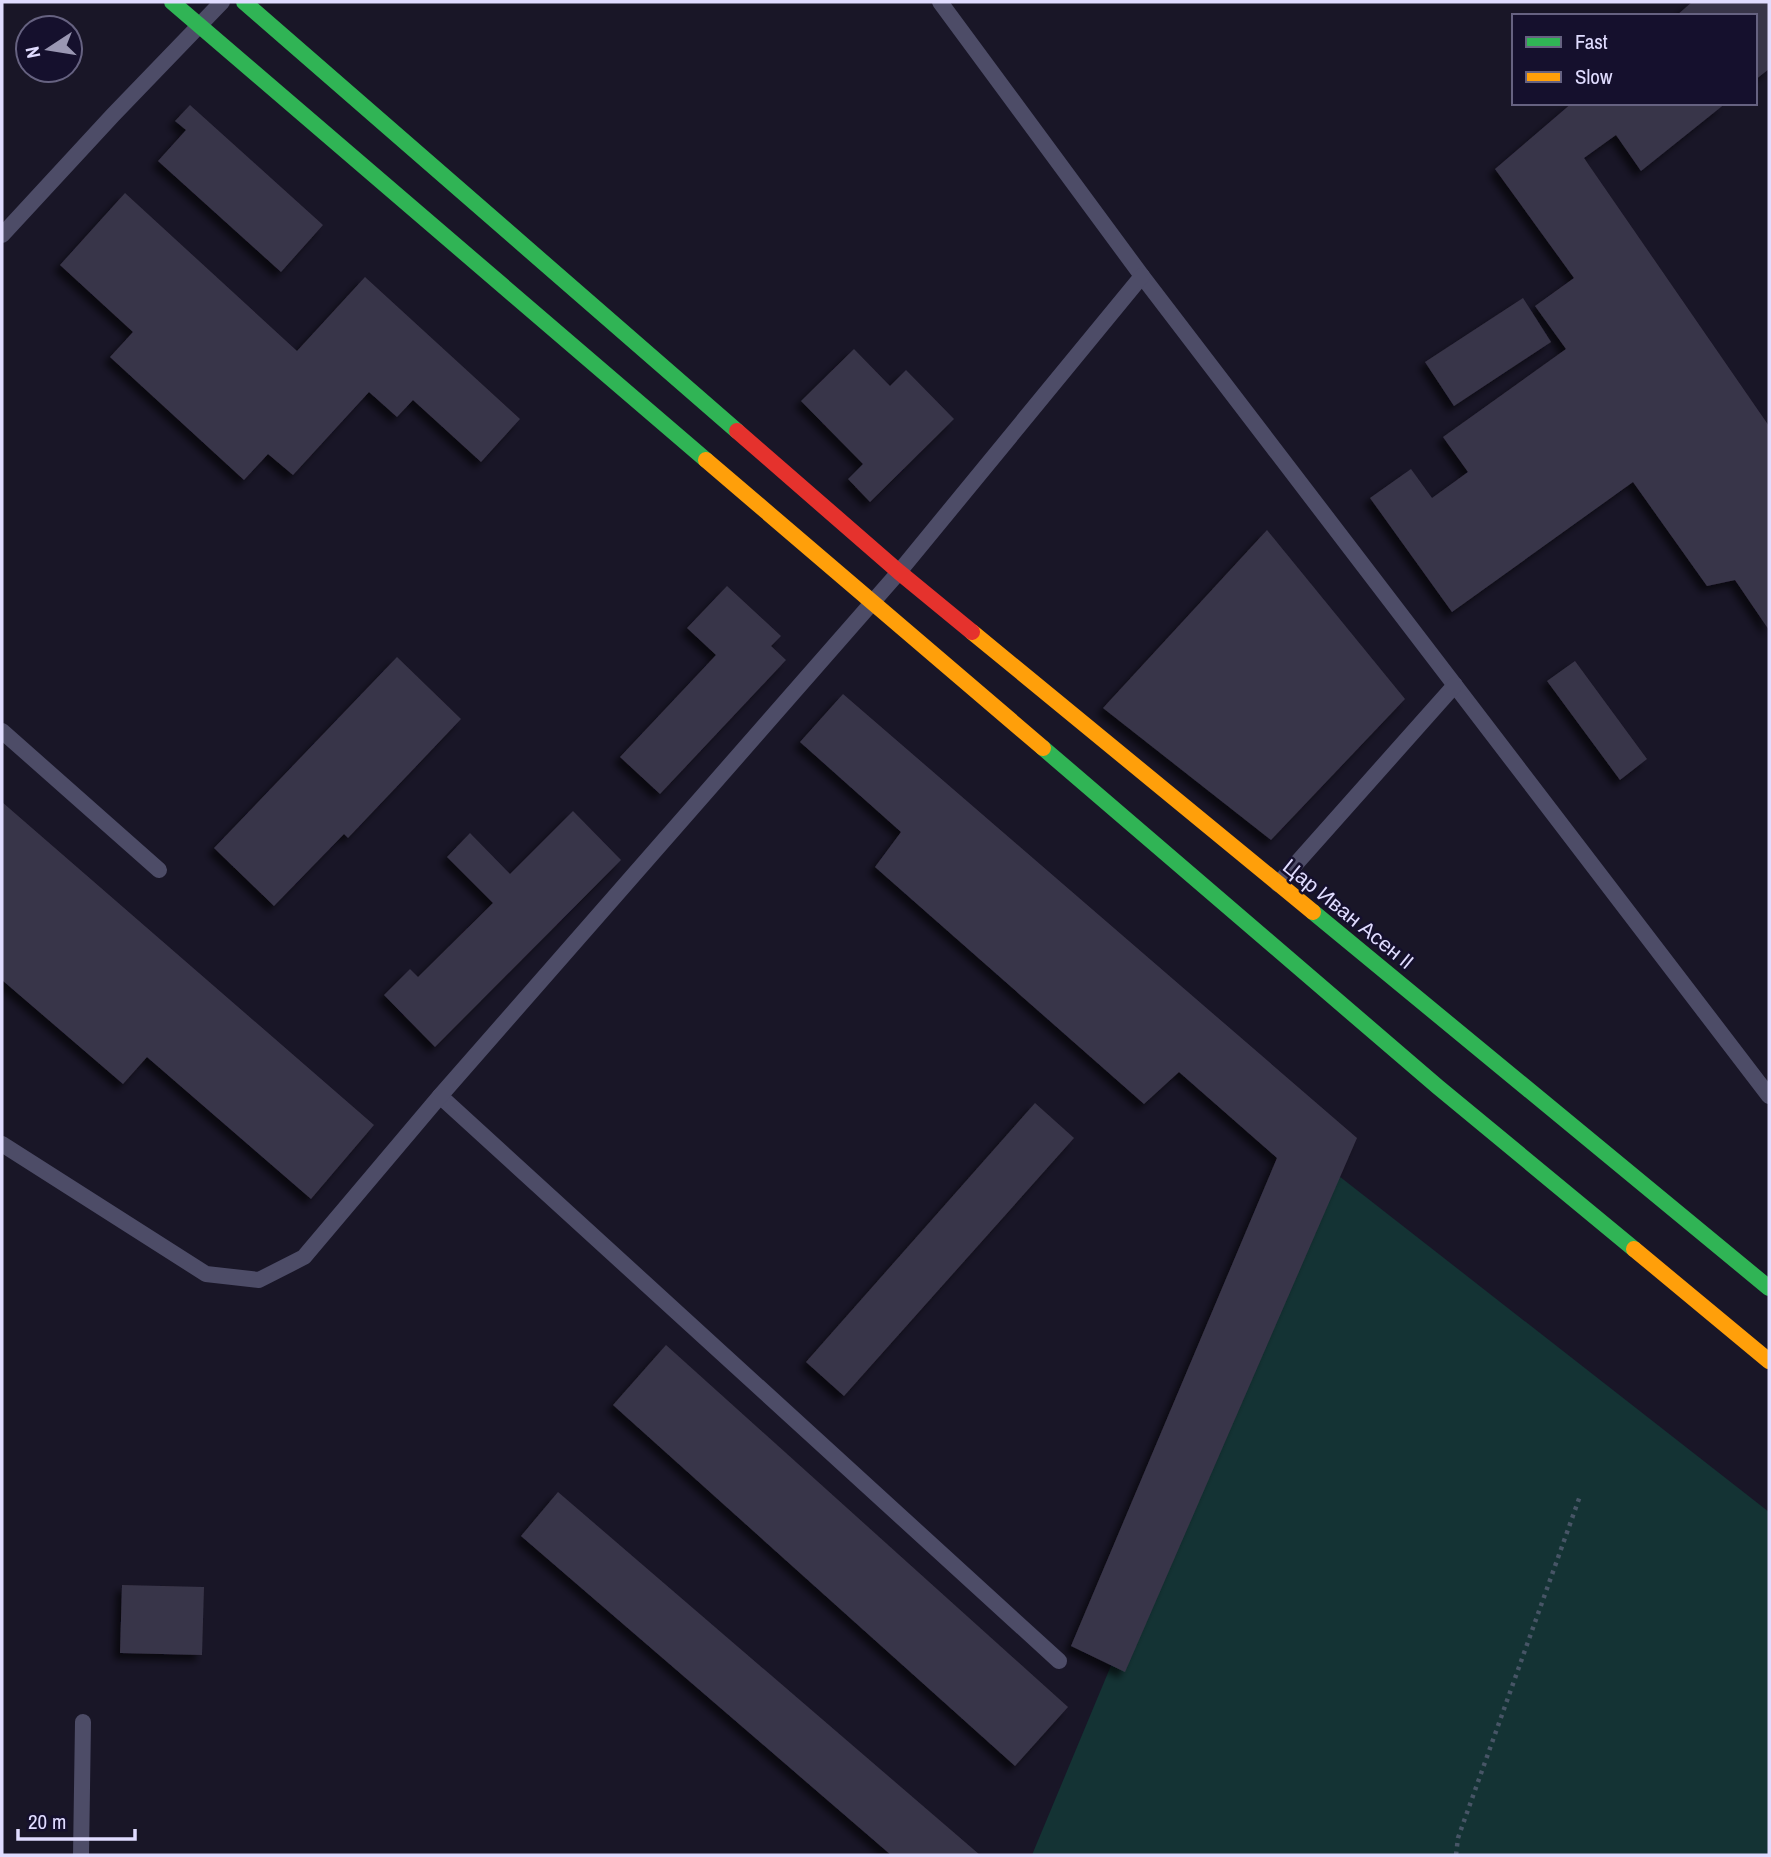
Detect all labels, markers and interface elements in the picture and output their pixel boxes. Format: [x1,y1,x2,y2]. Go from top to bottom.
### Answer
north arrow [14,14,84,84]
legend [1512,14,1757,105]
text: Fast [1575,27,1608,56]
text: N [18,44,46,61]
text: Slow [1575,62,1613,91]
street label: Цар Иван Асен II [1277,852,1420,975]
scale bar [18,1798,135,1842]
text: 20 m [28,1807,66,1836]

